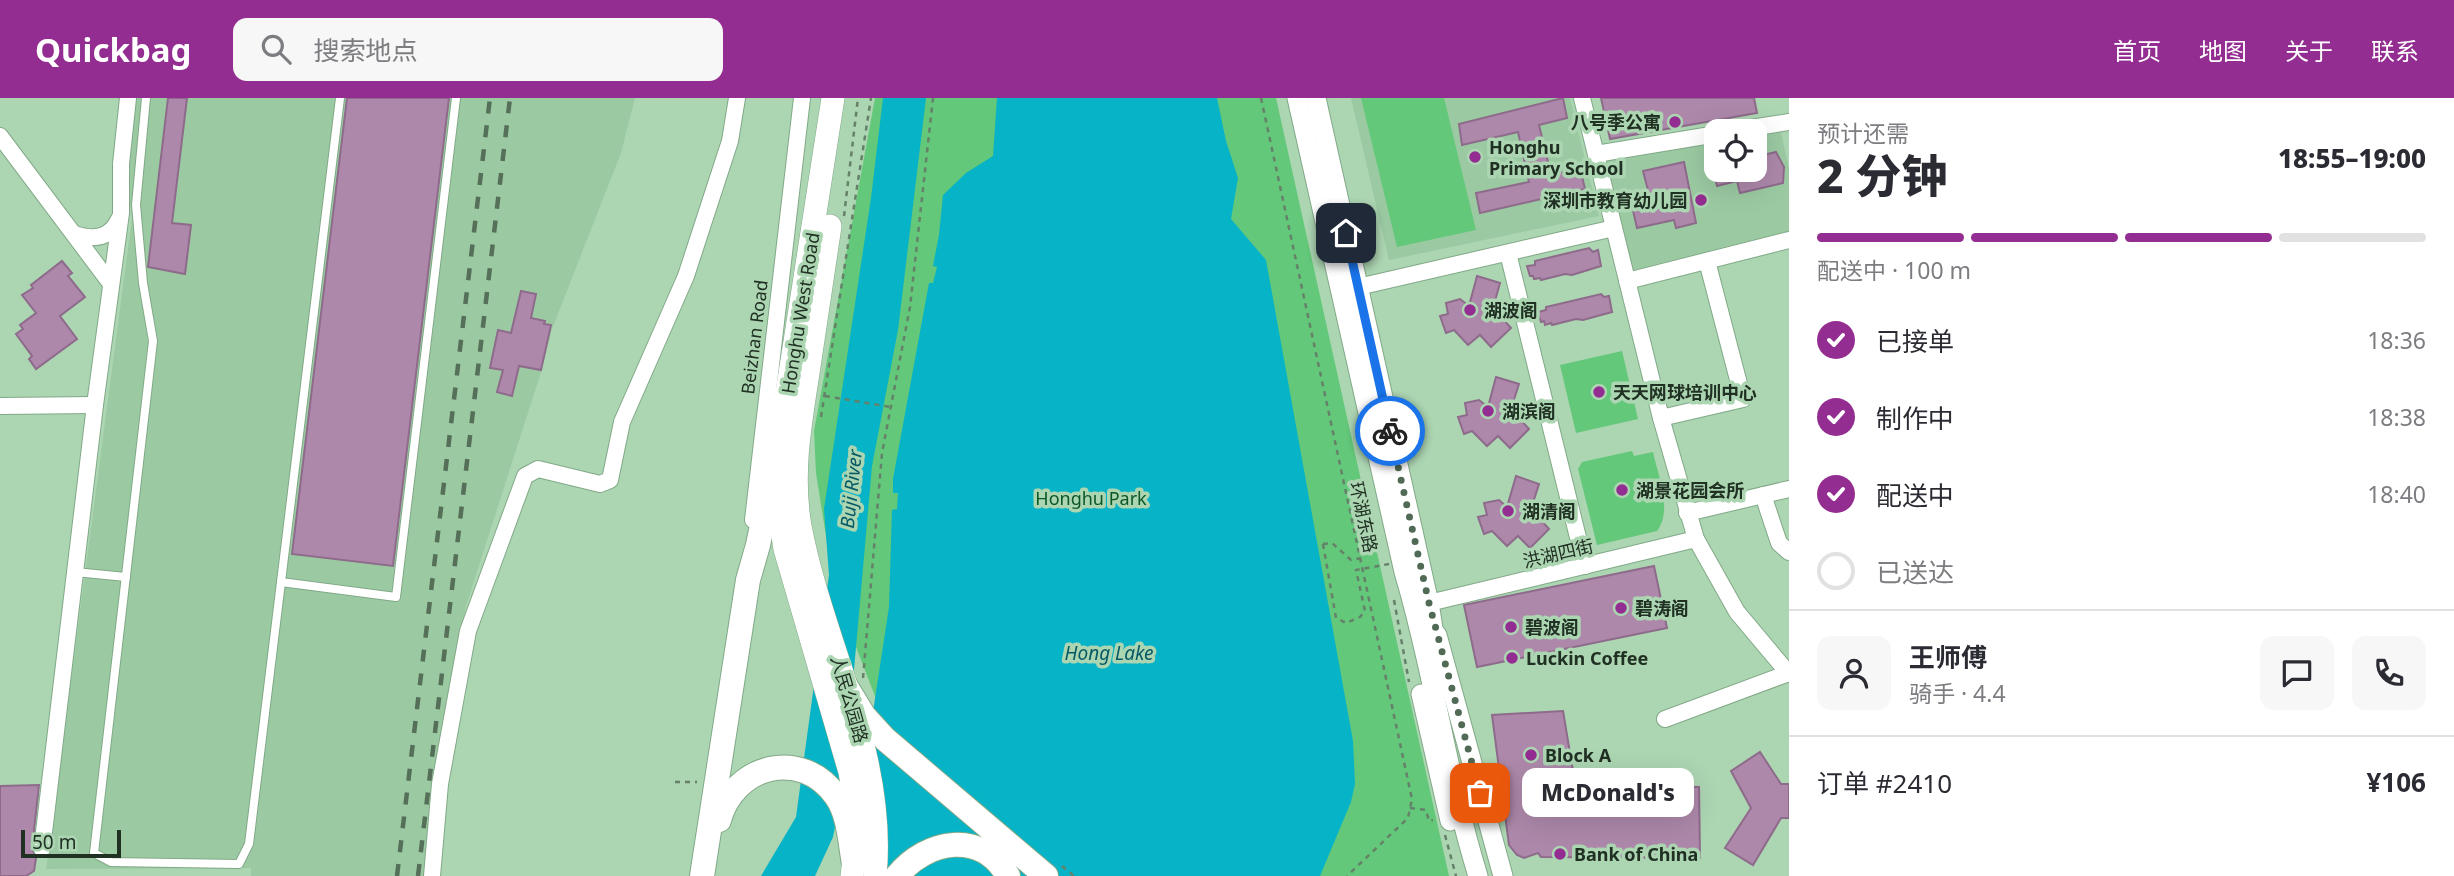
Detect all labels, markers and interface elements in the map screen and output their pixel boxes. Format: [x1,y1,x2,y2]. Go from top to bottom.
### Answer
search box [233,18,723,81]
text: Quickbag [35,27,191,72]
icon: search [257,30,295,68]
text: 搜索地点 [313,32,417,68]
text: 首页 [2113,34,2161,67]
text: 地图 [2199,34,2247,67]
text: 关于 [2285,34,2333,67]
text: 联系 [2371,34,2419,67]
place label: 八号季公寓 [1571,110,1661,134]
marker: 八号季公寓 [1667,114,1683,130]
text: 预计还需 [1817,117,1909,149]
map controls [1704,119,1767,182]
button: locate [1704,119,1767,182]
place label: Honghu Primary School [1489,135,1624,180]
text: 18:55–19:00 [2278,140,2426,176]
text: 2 分钟 [1817,144,1948,206]
marker: Honghu Primary School [1467,149,1483,165]
place label: 深圳市教育幼儿园 [1543,188,1687,212]
marker: 深圳市教育幼儿园 [1693,192,1709,208]
pin [1316,203,1376,263]
icon: home [1327,214,1365,252]
street label: Honghu West Road [775,231,825,395]
text: 配送中 · 100 m [1817,254,1971,286]
street label: Beizhan Road [735,278,773,396]
place label: 湖波阁 [1484,298,1538,322]
marker: 湖波阁 [1462,302,1478,318]
icon: check [1817,321,1855,359]
text: 已接单 [1876,323,1954,359]
text: 18:36 [2367,324,2426,356]
place label: 天天网球培训中心 [1613,380,1757,404]
marker: 天天网球培训中心 [1591,384,1607,400]
courier [1355,396,1425,466]
icon: check [1817,398,1855,436]
place label: 湖滨阁 [1502,399,1556,423]
text: 制作中 [1876,400,1954,436]
text: 18:38 [2367,401,2426,433]
marker: 湖滨阁 [1480,403,1496,419]
icon: bike [1371,412,1409,450]
water label: Buji River [834,447,868,530]
icon: check [1817,475,1855,513]
text: 配送中 [1876,477,1954,513]
place label: 湖景花园会所 [1636,478,1744,502]
text: 18:40 [2367,478,2426,510]
street label: 环湖东路 [1345,479,1383,555]
marker: 湖景花园会所 [1614,482,1630,498]
park label: Honghu Park [1035,486,1147,510]
place label: 湖清阁 [1522,499,1576,523]
marker: 湖清阁 [1500,503,1516,519]
street label: 洪湖四街 [1520,533,1596,573]
text: 已送达 [1876,554,1954,590]
place label: 碧涛阁 [1635,596,1689,620]
marker: 碧涛阁 [1613,600,1629,616]
place label: 碧波阁 [1525,615,1579,639]
marker: 碧波阁 [1503,619,1519,635]
button: person [1817,636,1891,710]
button: chat [2260,636,2334,710]
button: phone [2352,636,2426,710]
text: 王师傅 [1909,639,1987,675]
water label: Hong Lake [1065,640,1153,666]
place label: Luckin Coffee [1526,646,1648,670]
marker: Luckin Coffee [1504,650,1520,666]
street label: 人民公园路 [826,652,874,746]
text: 骑手 · 4.4 [1909,677,2006,709]
place label: Block A [1545,743,1612,767]
marker: Block A [1523,747,1539,763]
pin [1450,763,1510,823]
text: ¥106 [2367,764,2426,800]
text: 订单 #2410 [1817,765,1952,801]
callout: McDonald's [1522,768,1694,818]
icon: bag [1461,774,1499,812]
text: McDonald's [1541,776,1675,808]
scale bar [21,827,121,859]
text: 50 m [32,829,76,855]
place label: Bank of China [1574,842,1698,866]
marker: Bank of China [1552,846,1568,862]

